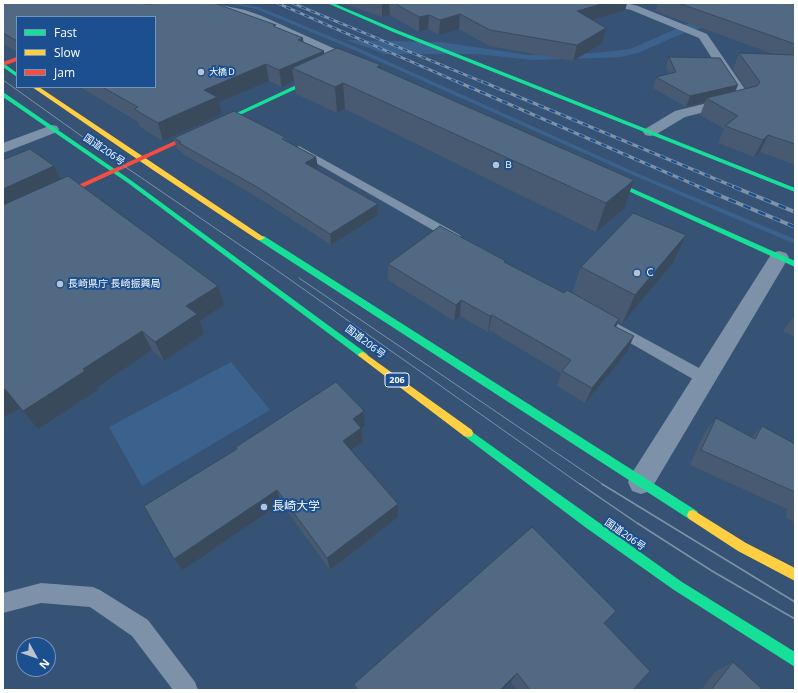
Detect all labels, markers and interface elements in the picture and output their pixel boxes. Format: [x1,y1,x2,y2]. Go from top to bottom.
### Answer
legend [16,16,156,88]
text: Fast [54,24,77,41]
text: Slow [54,44,80,61]
text: Jam [54,64,75,81]
marker: 大橋Ｄ [196,67,206,77]
place label: 大橋Ｄ [209,67,236,77]
street label: 国道206号 [81,132,127,168]
marker: Ｂ [491,160,501,170]
place label: Ｂ [504,160,513,170]
place label: Ｃ [645,267,655,279]
marker: Ｃ [632,268,642,278]
place label: 長崎県庁 長崎振興局 [68,278,161,290]
marker: 長崎県庁 長崎振興局 [55,279,65,289]
street label: 国道206号 [343,323,387,361]
road number: 206 [385,373,409,387]
place label: 長崎大学 [272,500,320,514]
marker: 長崎大学 [259,502,269,512]
street label: 国道206号 [602,517,648,553]
north arrow [16,637,56,677]
text: N [36,656,53,673]

